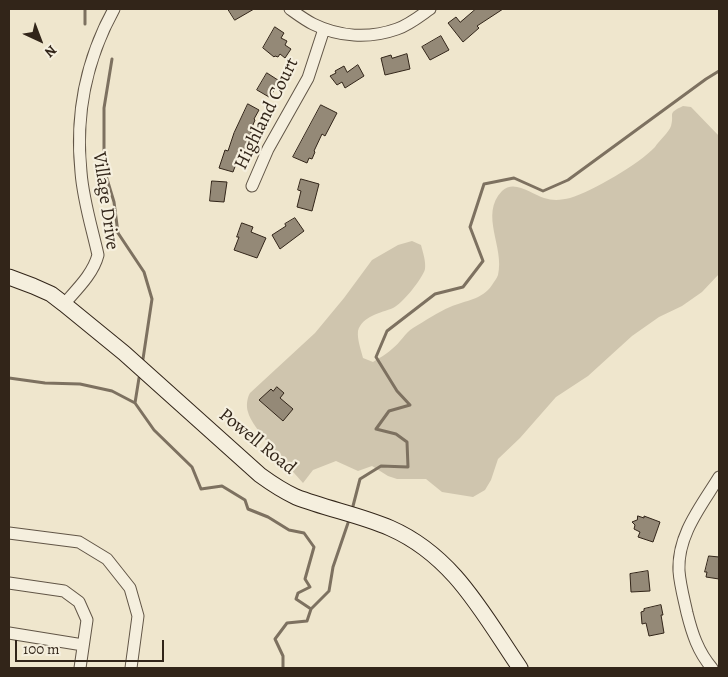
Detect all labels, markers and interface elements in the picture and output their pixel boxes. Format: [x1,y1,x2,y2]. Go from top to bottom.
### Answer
north arrow [15,15,65,65]
text: N [40,41,61,62]
street label: Highland Court [230,54,304,174]
street label: Village Drive [87,151,123,251]
street label: Powell Road [214,404,300,480]
scale bar [18,630,166,662]
text: 100 m [23,639,60,659]

